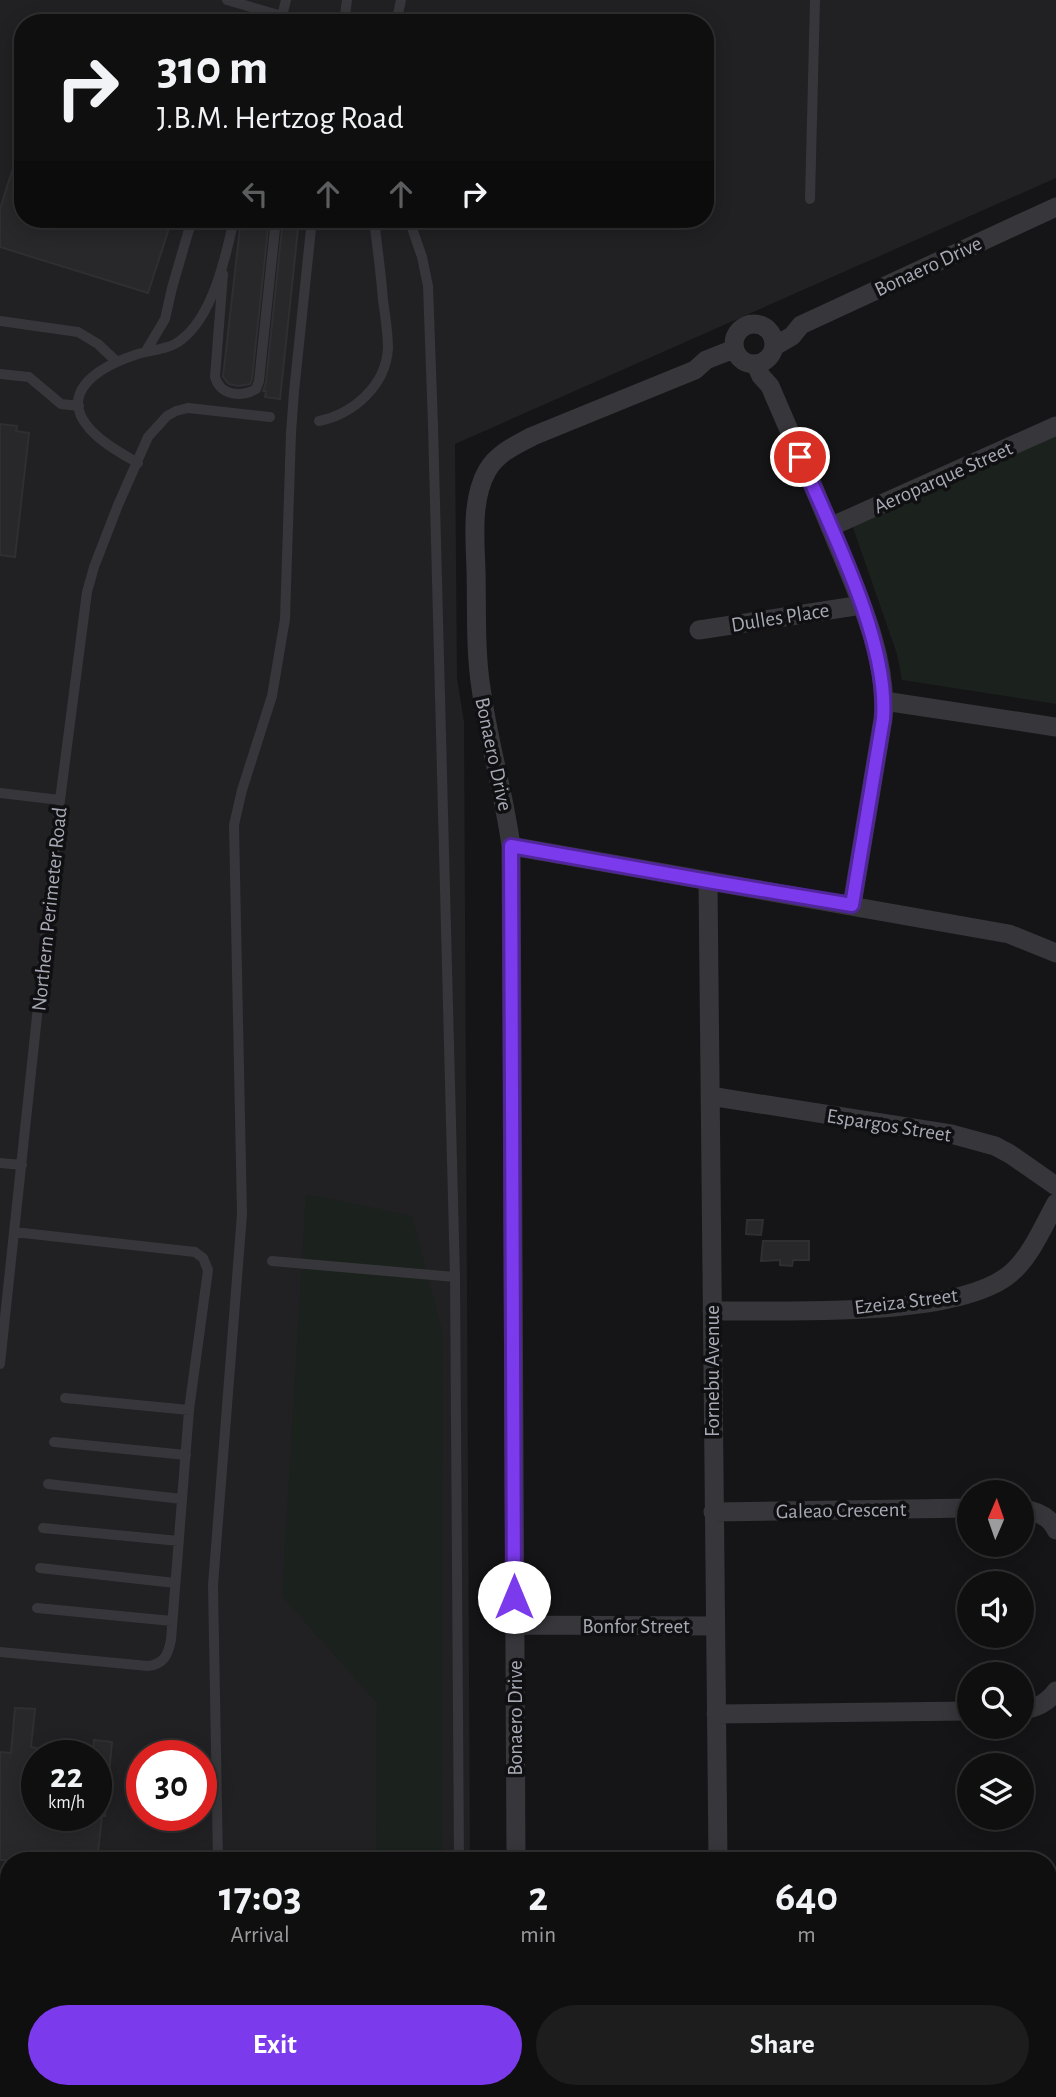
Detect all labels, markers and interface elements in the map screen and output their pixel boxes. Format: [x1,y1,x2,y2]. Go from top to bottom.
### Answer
icon: right [42,42,133,133]
text: 310 m [157,44,268,93]
text: J.B.M. Hertzog Road [157,102,404,134]
icon: left [236,175,274,213]
icon: ahead [309,175,347,213]
icon: ahead [382,175,420,213]
icon: right [455,175,493,213]
street label: Bonaero Drive [871,233,985,300]
pin [770,427,830,487]
street label: Aeroparque Street [871,437,1016,517]
icon: arrive [781,438,819,476]
street label: Dulles Place [729,599,831,636]
street label: Bonaero Drive [471,695,516,813]
street label: Northern Perimeter Road [28,806,71,1012]
street label: Espargos Street [825,1105,953,1146]
street label: Ezeiza Street [853,1285,959,1318]
street label: Fornebu Avenue [702,1305,723,1437]
north arrow [957,1480,1034,1558]
map controls [957,1480,1034,1830]
street label: Galeao Crescent [776,1499,907,1522]
position arrow [477,1560,551,1634]
button: sound [957,1571,1034,1648]
street label: Bonfor Street [582,1616,690,1637]
street label: Bonaero Drive [505,1660,526,1776]
button: search [957,1662,1034,1739]
speed limit sign: 30 [126,1740,217,1831]
button: layers [957,1753,1034,1830]
text: 22 [50,1759,83,1794]
text: km/h [48,1794,85,1812]
text: 17:03 [219,1876,302,1918]
text: 2 [528,1876,548,1918]
text: 640 [775,1876,838,1918]
text: Arrival [231,1924,290,1947]
text: min [520,1924,556,1947]
text: m [797,1924,816,1947]
button: Exit [28,2005,522,2085]
button: Share [536,2005,1029,2085]

